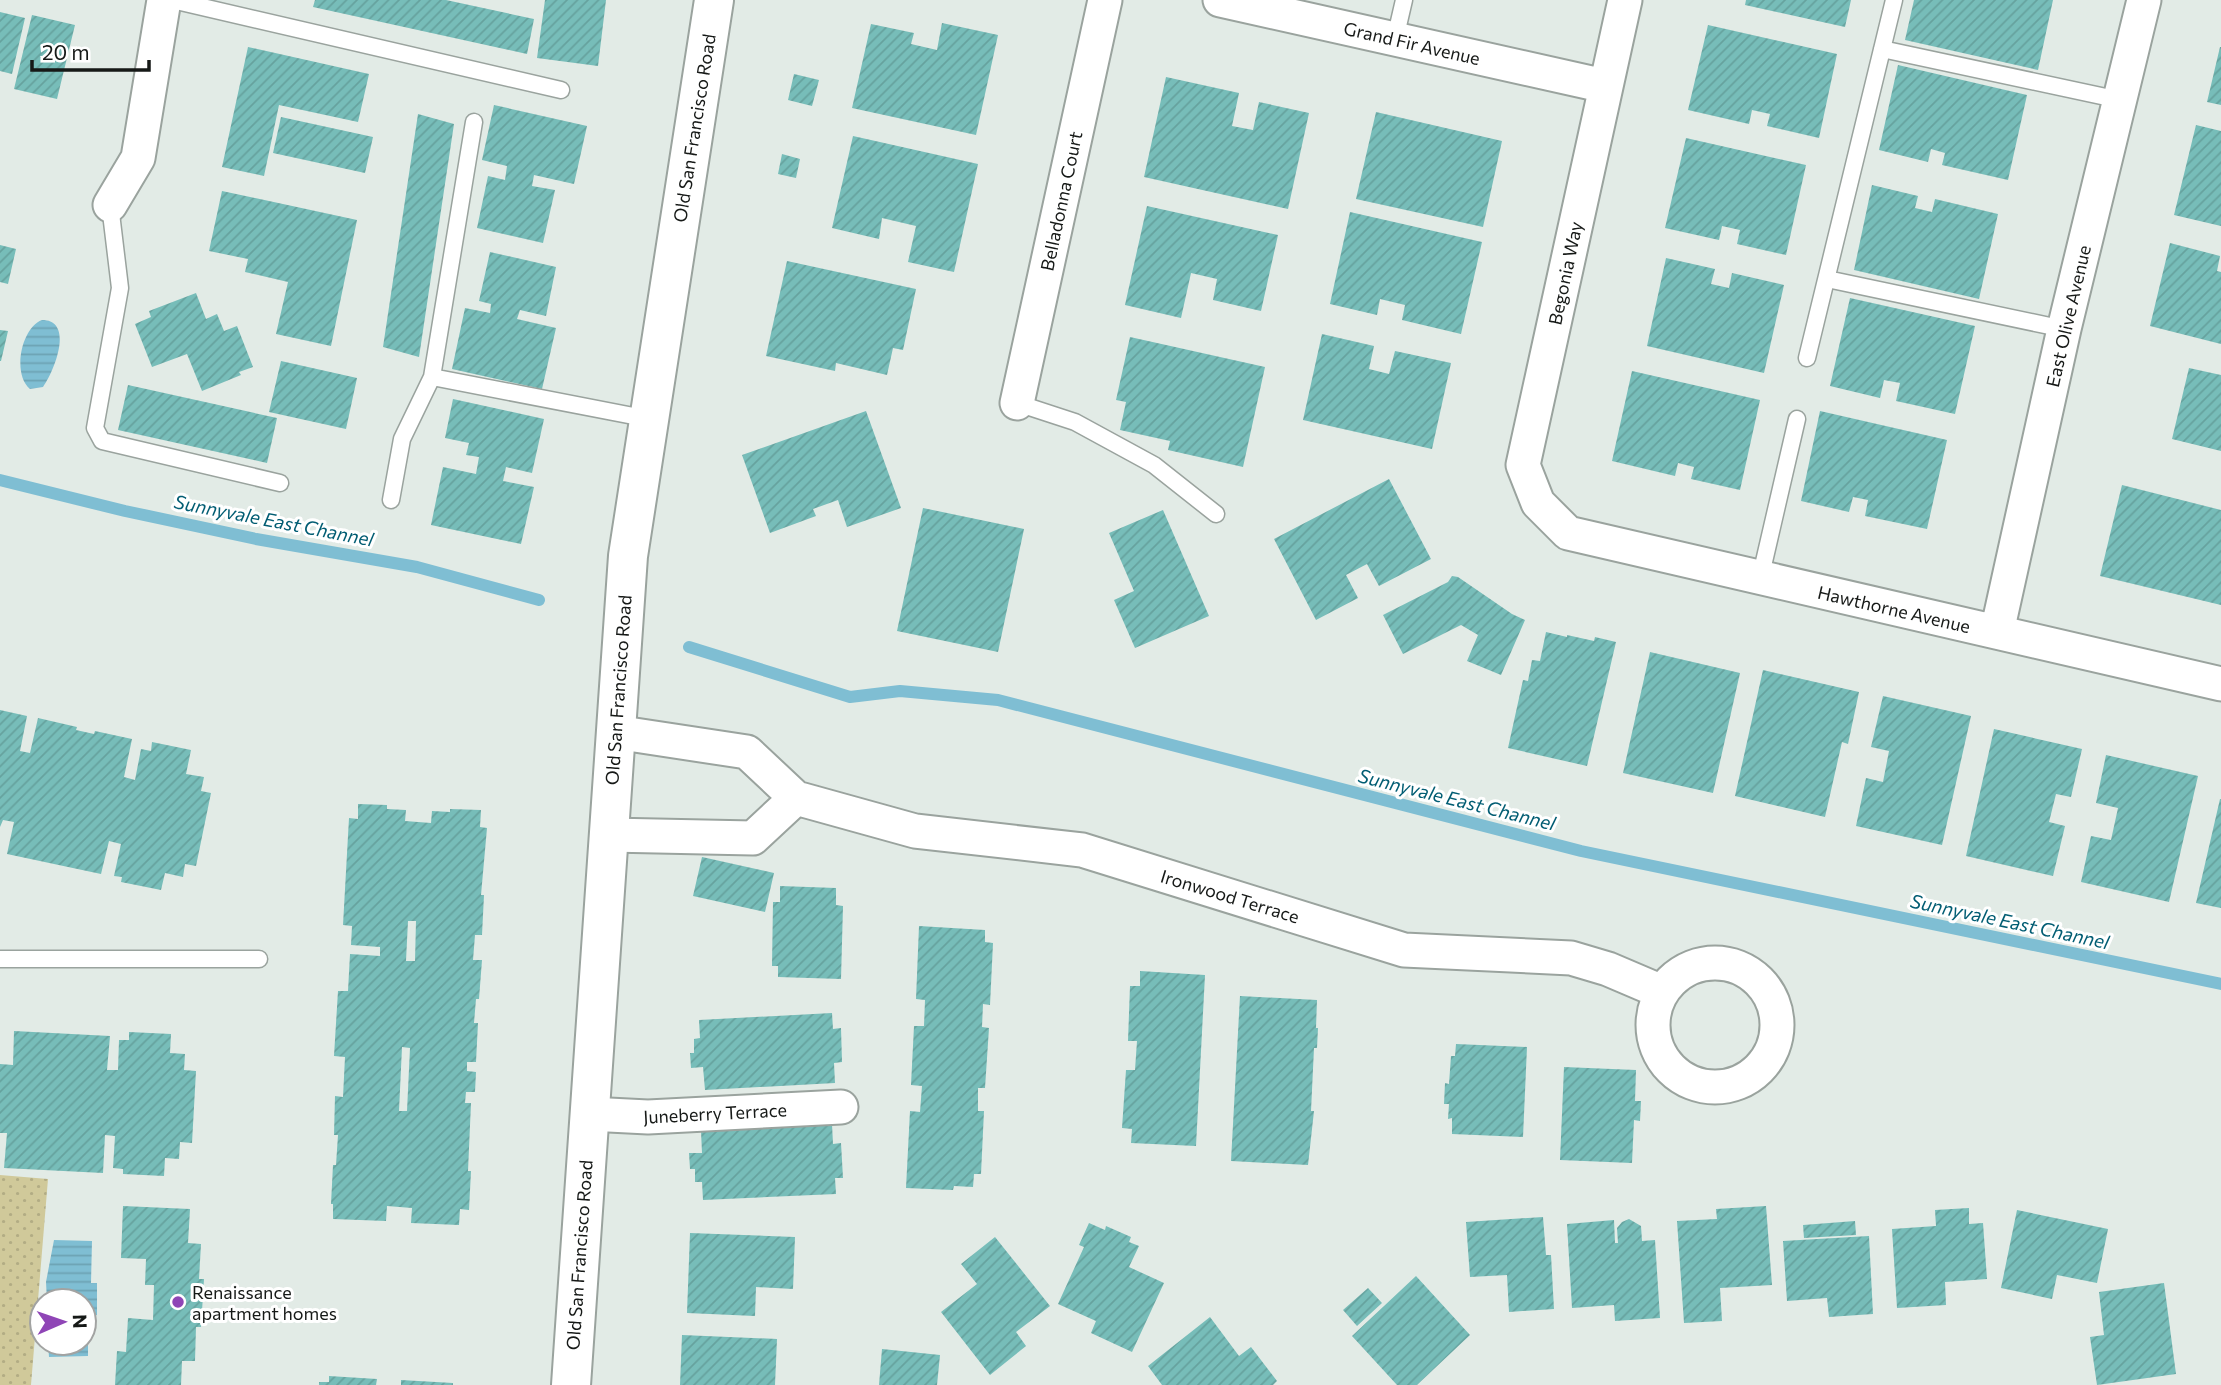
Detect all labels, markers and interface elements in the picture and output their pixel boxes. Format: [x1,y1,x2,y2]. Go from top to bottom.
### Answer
street label: Grand Fir Avenue [1342,17,1482,69]
scale bar [32,28,149,72]
street label: Old San Francisco Road [668,32,720,224]
text: 20 m [42,39,90,64]
street label: Belladonna Court [1035,129,1087,273]
street label: Begonia Way [1543,219,1587,327]
street label: East Olive Avenue [2041,243,2095,389]
water label: Sunnyvale East Channel [172,489,377,551]
street label: Hawthorne Avenue [1816,581,1972,637]
street label: Old San Francisco Road [600,594,636,786]
water label: Sunnyvale East Channel [1356,763,1559,835]
street label: Ironwood Terrace [1158,864,1302,928]
water label: Sunnyvale East Channel [1909,889,2113,954]
street label: Juneberry Terrace [642,1098,788,1128]
street label: Old San Francisco Road [561,1159,597,1351]
place label: Renaissance apartment homes [192,1281,337,1324]
north arrow [28,1287,98,1357]
marker: Renaissance apartment homes [170,1294,186,1310]
text: N [69,1314,92,1329]

